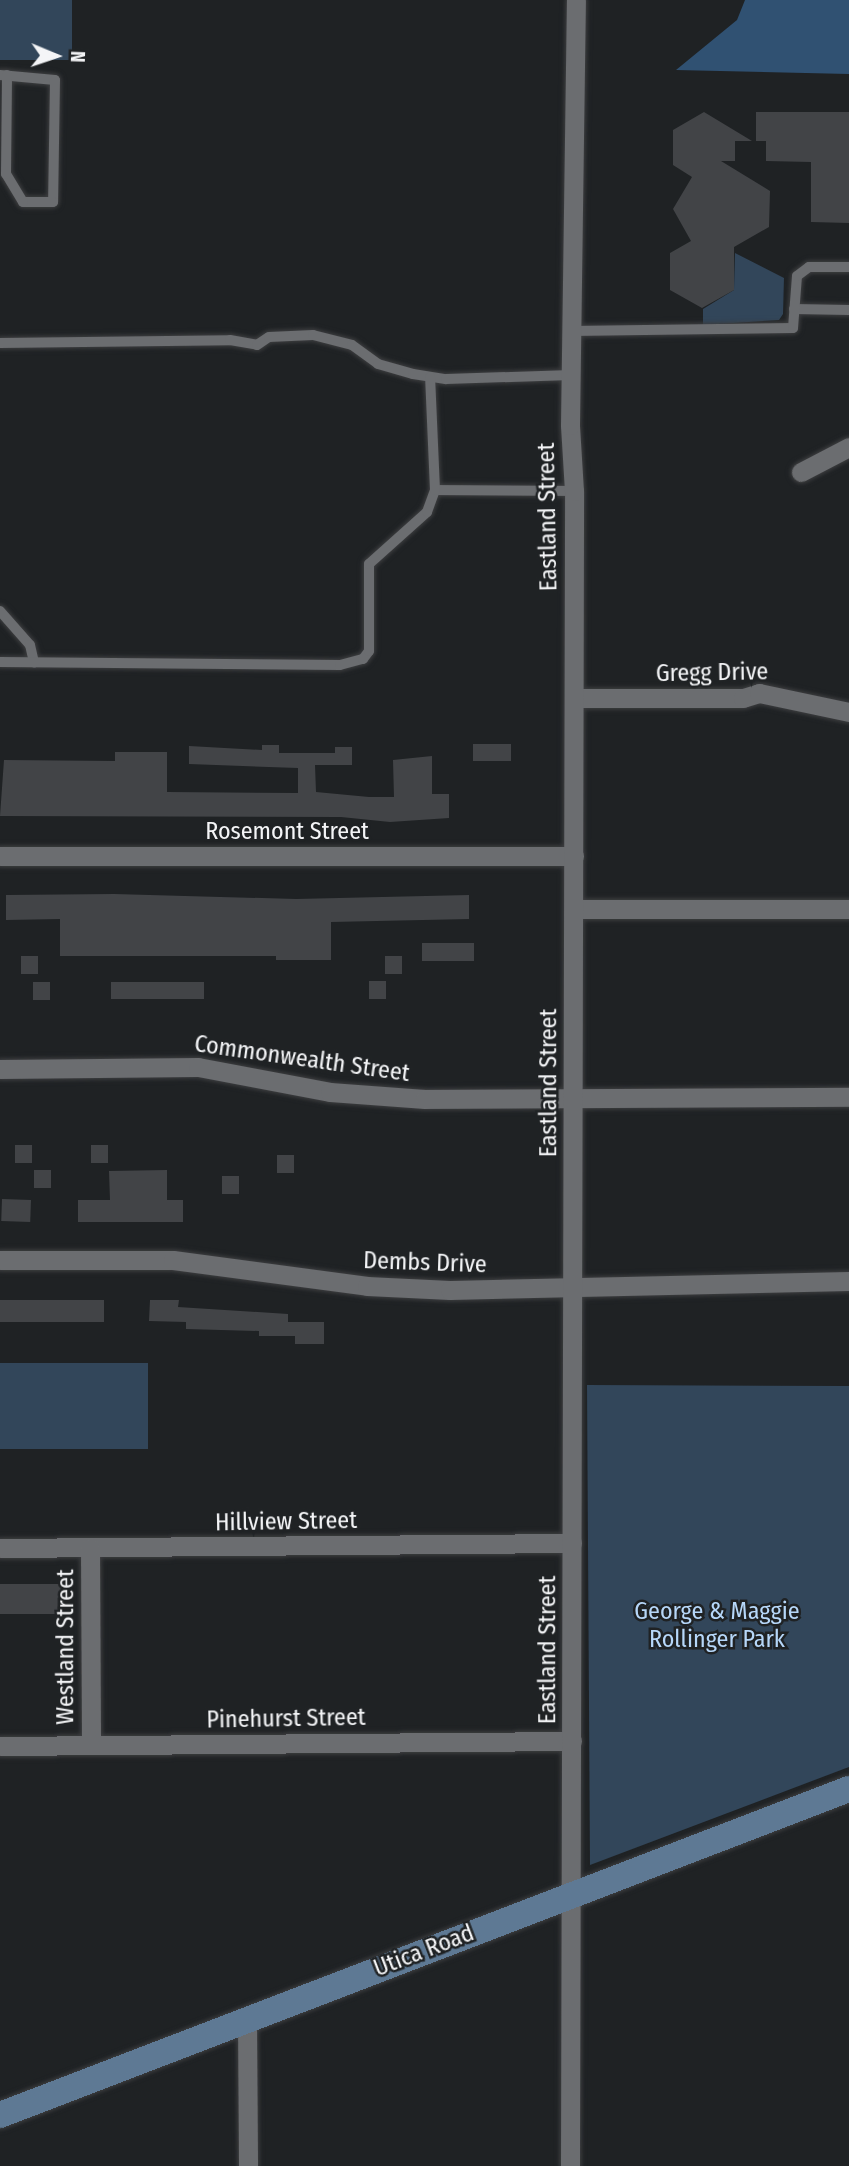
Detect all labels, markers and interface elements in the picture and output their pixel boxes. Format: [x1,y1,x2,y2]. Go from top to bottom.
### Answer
north arrow [21,21,91,91]
text: N [66,51,89,63]
street label: Eastland Street [532,442,564,592]
street label: Gregg Drive [656,658,768,688]
street label: Rosemont Street [205,818,369,846]
street label: Eastland Street [535,1009,563,1157]
street label: Commonwealth Street [193,1030,411,1088]
street label: Dembs Drive [363,1246,487,1280]
street label: Hillview Street [215,1506,357,1538]
street label: Westland Street [52,1569,80,1725]
street label: Eastland Street [534,1576,562,1724]
park label: George & Maggie Rollinger Park [634,1598,800,1654]
street label: Pinehurst Street [206,1703,366,1735]
street label: Utica Road [370,1919,478,1983]

